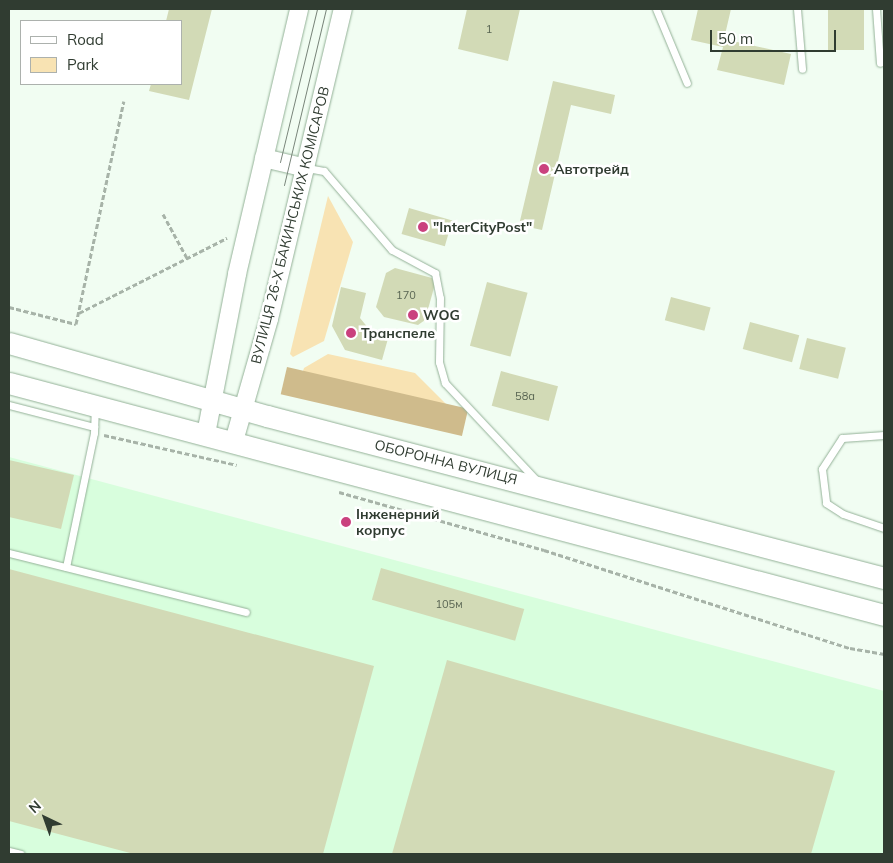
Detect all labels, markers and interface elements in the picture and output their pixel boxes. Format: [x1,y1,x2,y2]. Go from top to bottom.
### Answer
legend [20,20,182,85]
scale bar [713,20,839,52]
house number: 1 [486,22,492,36]
text: 50 m [718,29,753,48]
text: Road [67,30,104,49]
text: Park [67,55,99,74]
street label: ВУЛИЦЯ 26-Х БАКИНСЬКИХ КОМІСАРОВ [247,85,333,365]
place label: Автотрейд [554,161,629,177]
marker: Автотрейд [538,163,550,175]
place label: "InterCityPost" [433,219,532,235]
marker: "InterCityPost" [417,221,429,233]
house number: 170 [396,288,416,302]
place label: WOG [423,307,460,323]
marker: WOG [407,309,419,321]
place label: Транспеле [361,325,435,341]
marker: Транспеле [345,327,357,339]
house number: 58а [515,389,535,403]
street label: ОБОРОННА ВУЛИЦЯ [373,436,519,488]
place label: Інженерний корпус [356,506,440,538]
marker: Інженерний корпус [340,516,352,528]
house number: 105м [435,597,463,611]
north arrow [20,793,70,843]
text: N [25,797,45,817]

